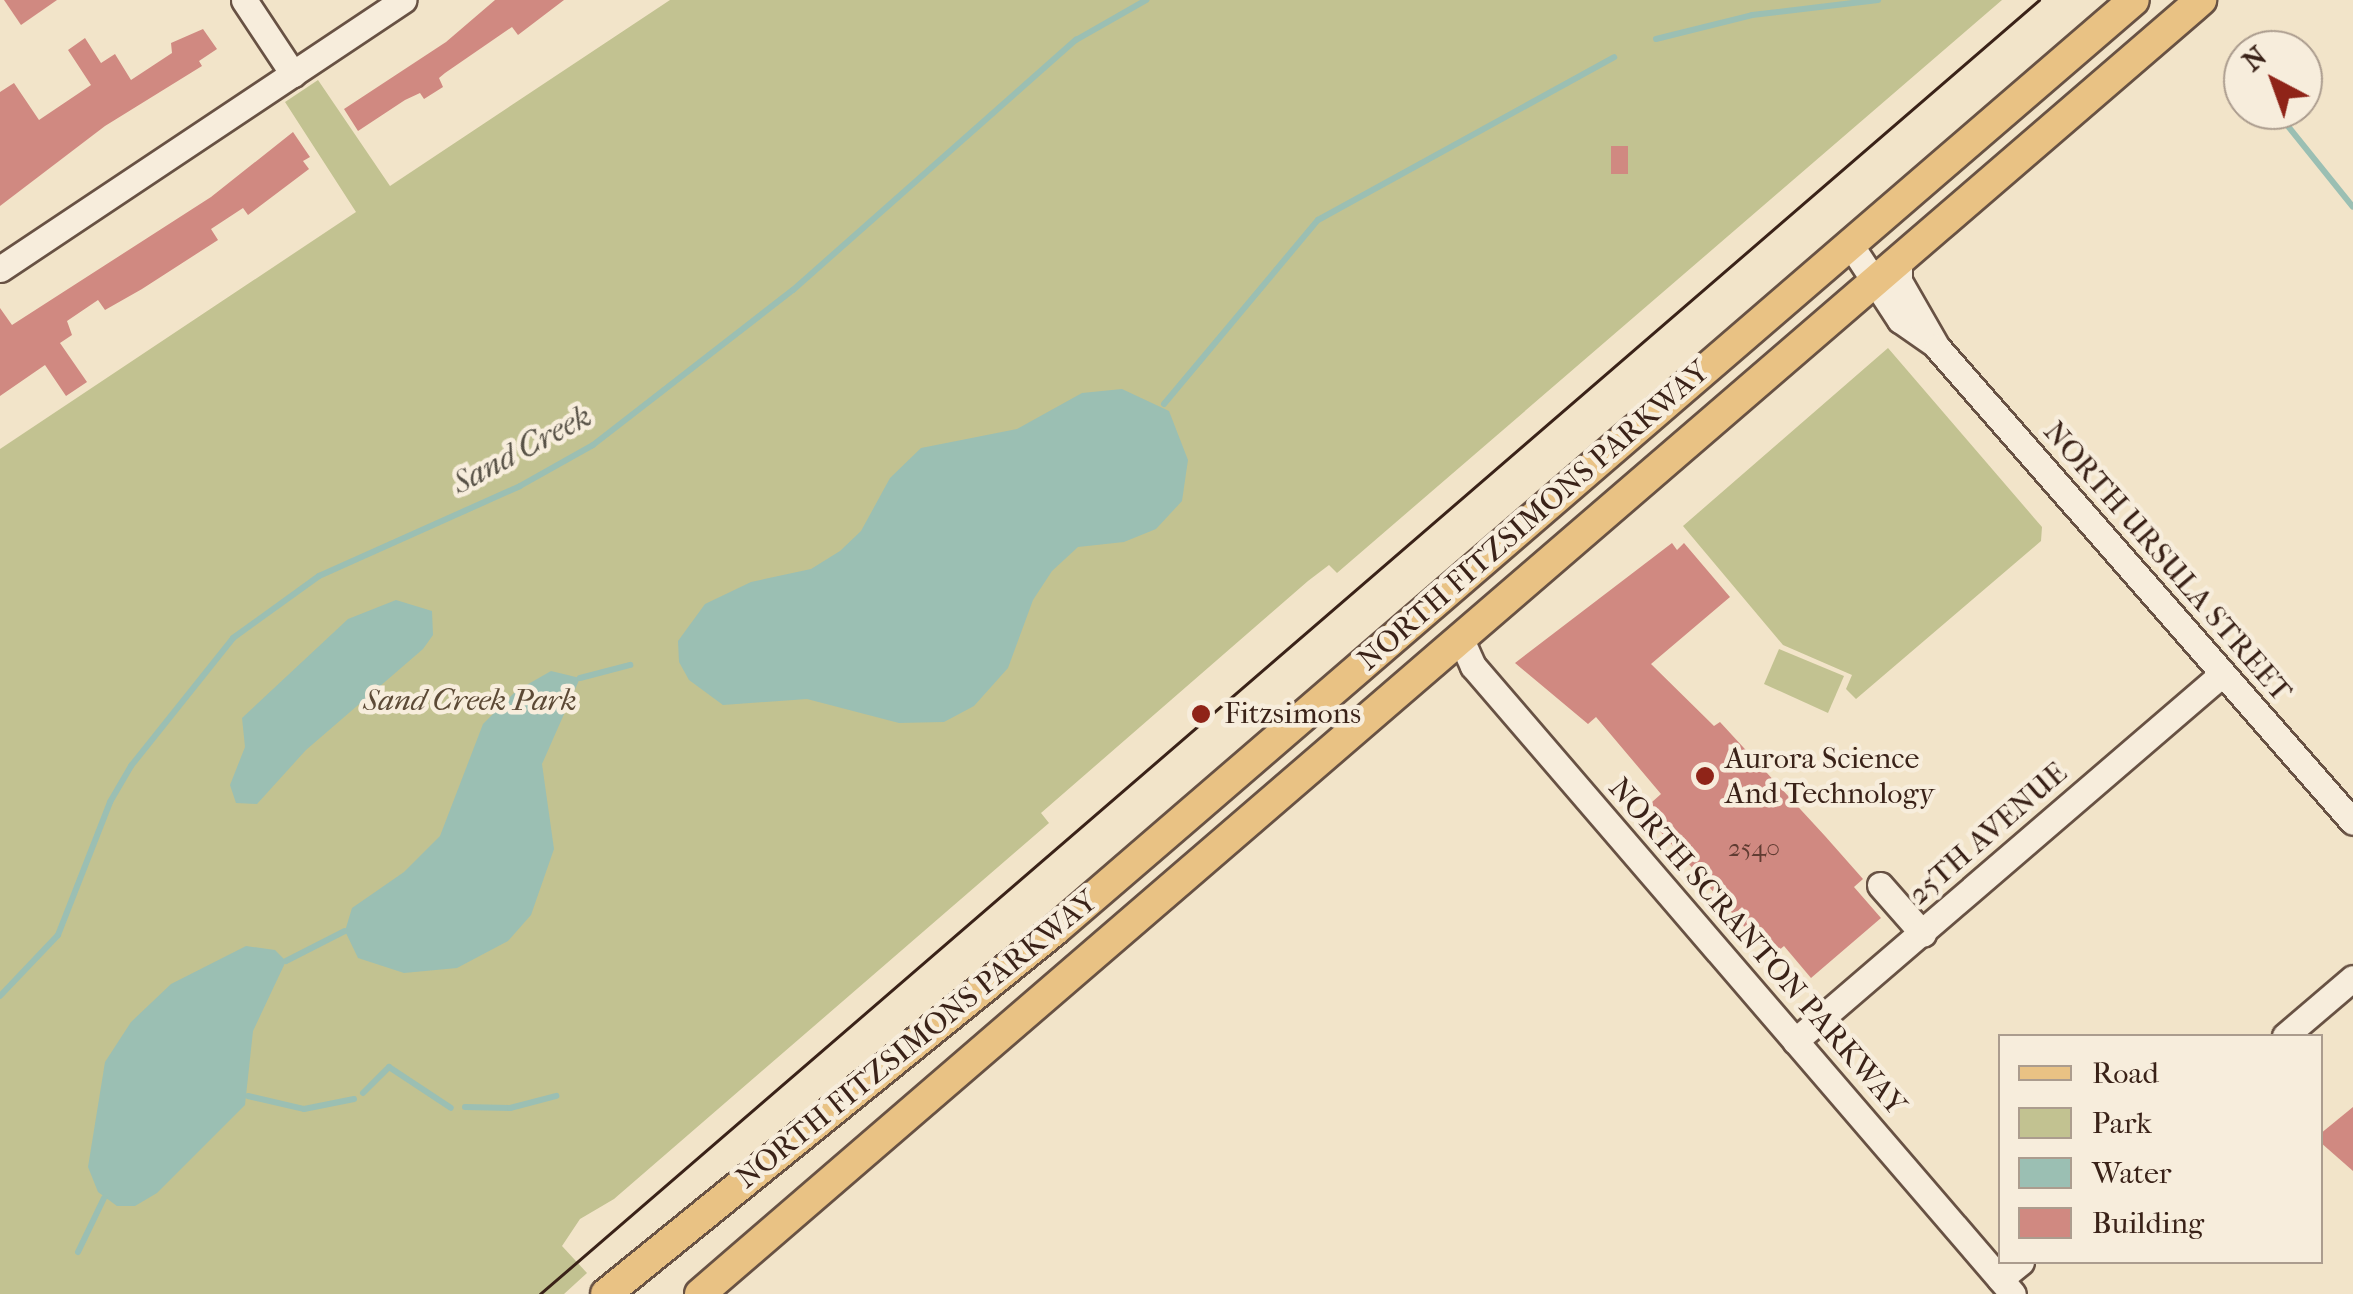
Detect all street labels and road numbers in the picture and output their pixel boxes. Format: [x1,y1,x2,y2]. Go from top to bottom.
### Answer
street label: NORTH FITZSIMONS PARKWAY [1351,354,1717,678]
street label: NORTH URSULA STREET [2035,414,2299,710]
street label: 25TH AVENUE [1901,755,2075,913]
street label: NORTH SCRANTON PARKWAY [1601,771,1913,1123]
street label: NORTH FITZSIMONS PARKWAY [729,883,1105,1197]

